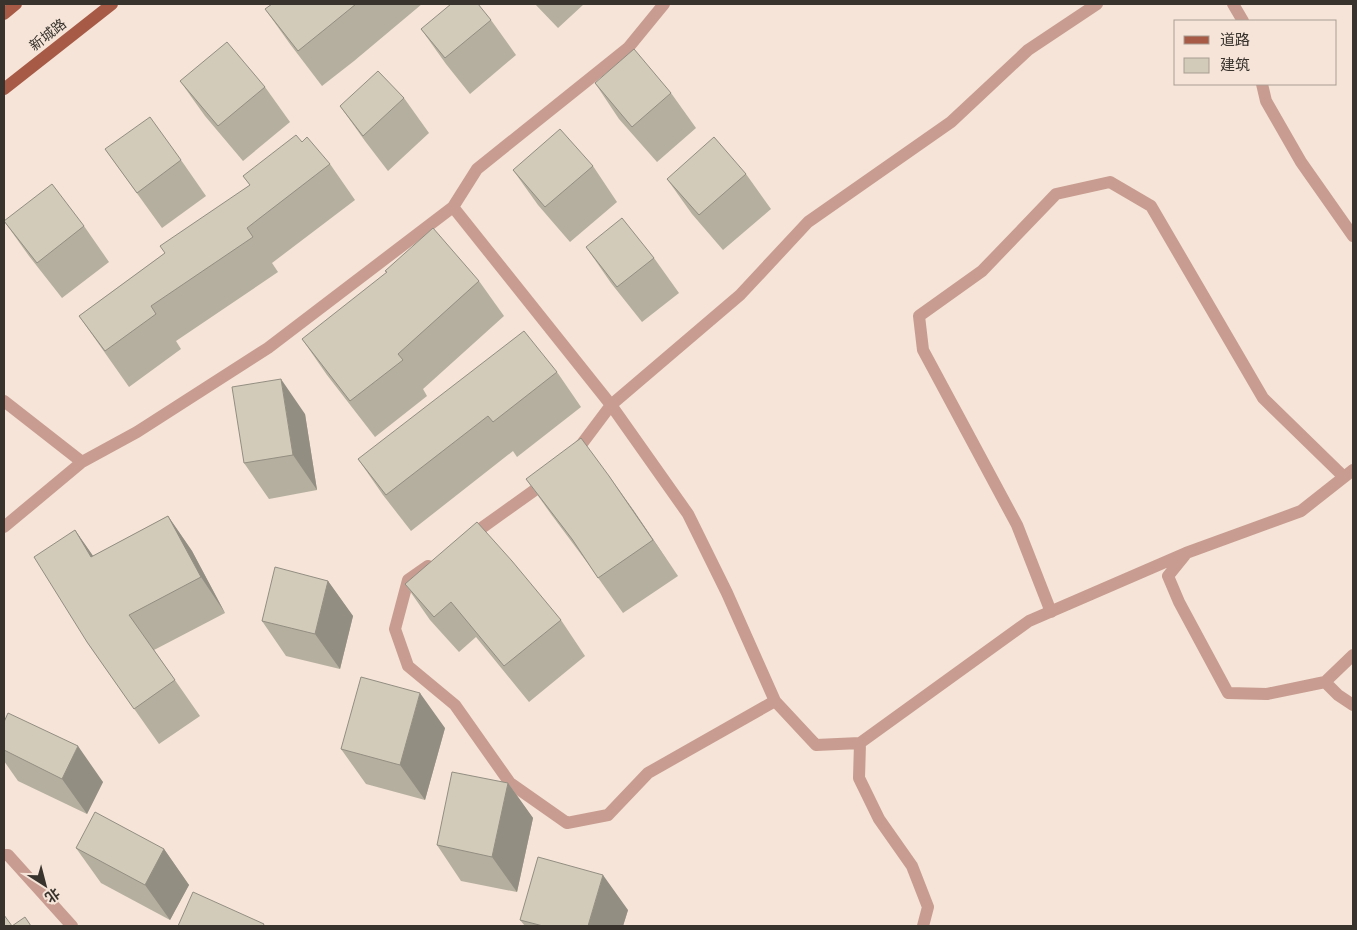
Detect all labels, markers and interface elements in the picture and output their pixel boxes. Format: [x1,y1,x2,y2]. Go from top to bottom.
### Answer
street label: 新城路 [26,15,70,55]
legend [1174,20,1337,85]
text: 道路 [1220,31,1250,49]
text: 建筑 [1220,56,1250,74]
north arrow [20,860,70,910]
text: 北 [42,884,63,906]

